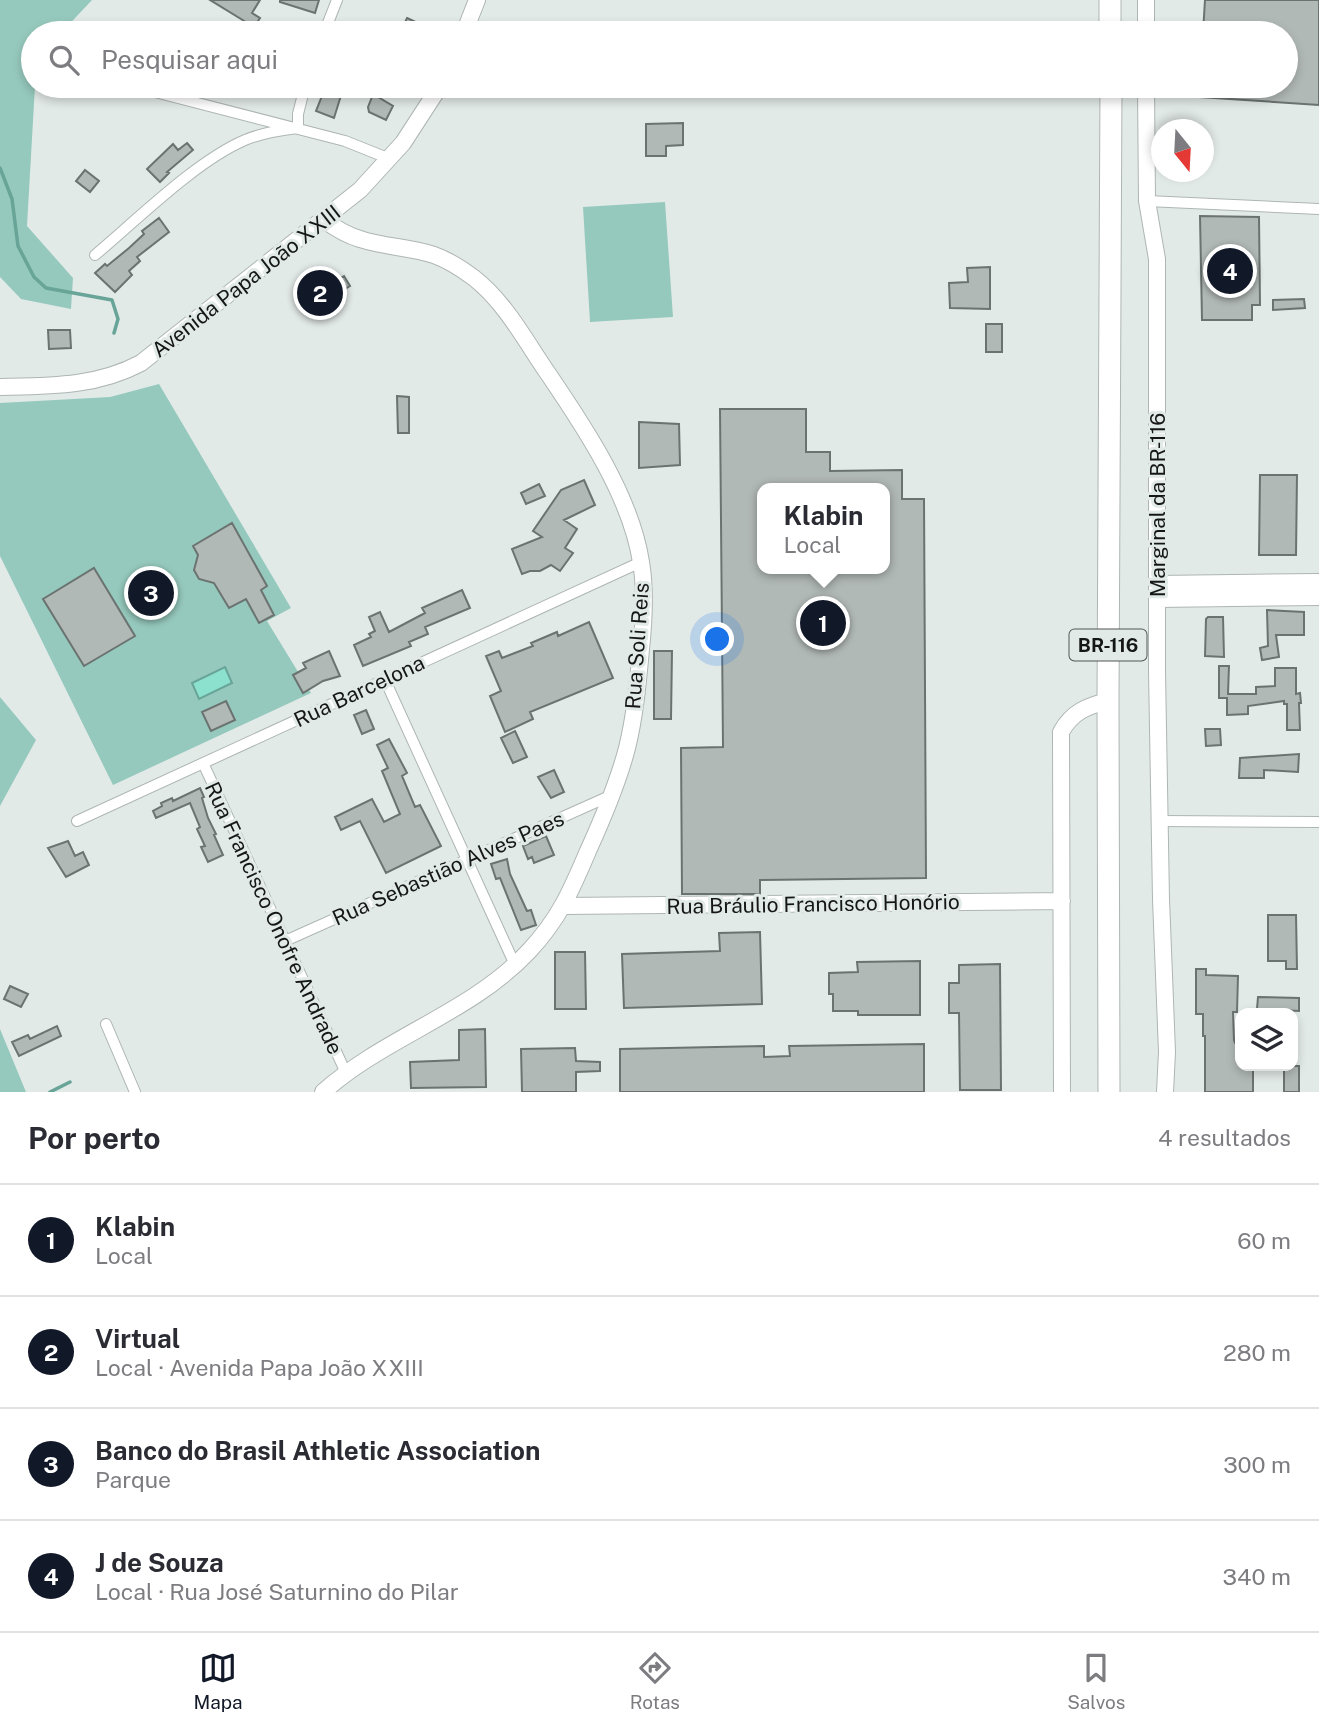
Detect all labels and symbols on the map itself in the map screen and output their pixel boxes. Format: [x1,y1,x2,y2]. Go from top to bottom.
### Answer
north arrow [1151,119,1214,182]
street label: Avenida Papa João XXIII [147,200,345,362]
pin: 4 [1207,245,1253,297]
pin: 2 [297,267,343,319]
street label: Marginal da BR-116 [1145,413,1170,597]
pin: 3 [128,567,174,619]
street label: Rua Soli Reis [620,582,654,710]
pin: 1 [800,597,846,649]
your location [700,622,734,656]
road number: BR-116 [1070,630,1146,660]
street label: Rua Barcelona [290,650,428,732]
street label: Rua Francisco Onofre Andrade [200,778,348,1058]
street label: Rua Sebastião Alves Paes [328,806,568,930]
street label: Rua Bráulio Francisco Honório [666,889,960,919]

